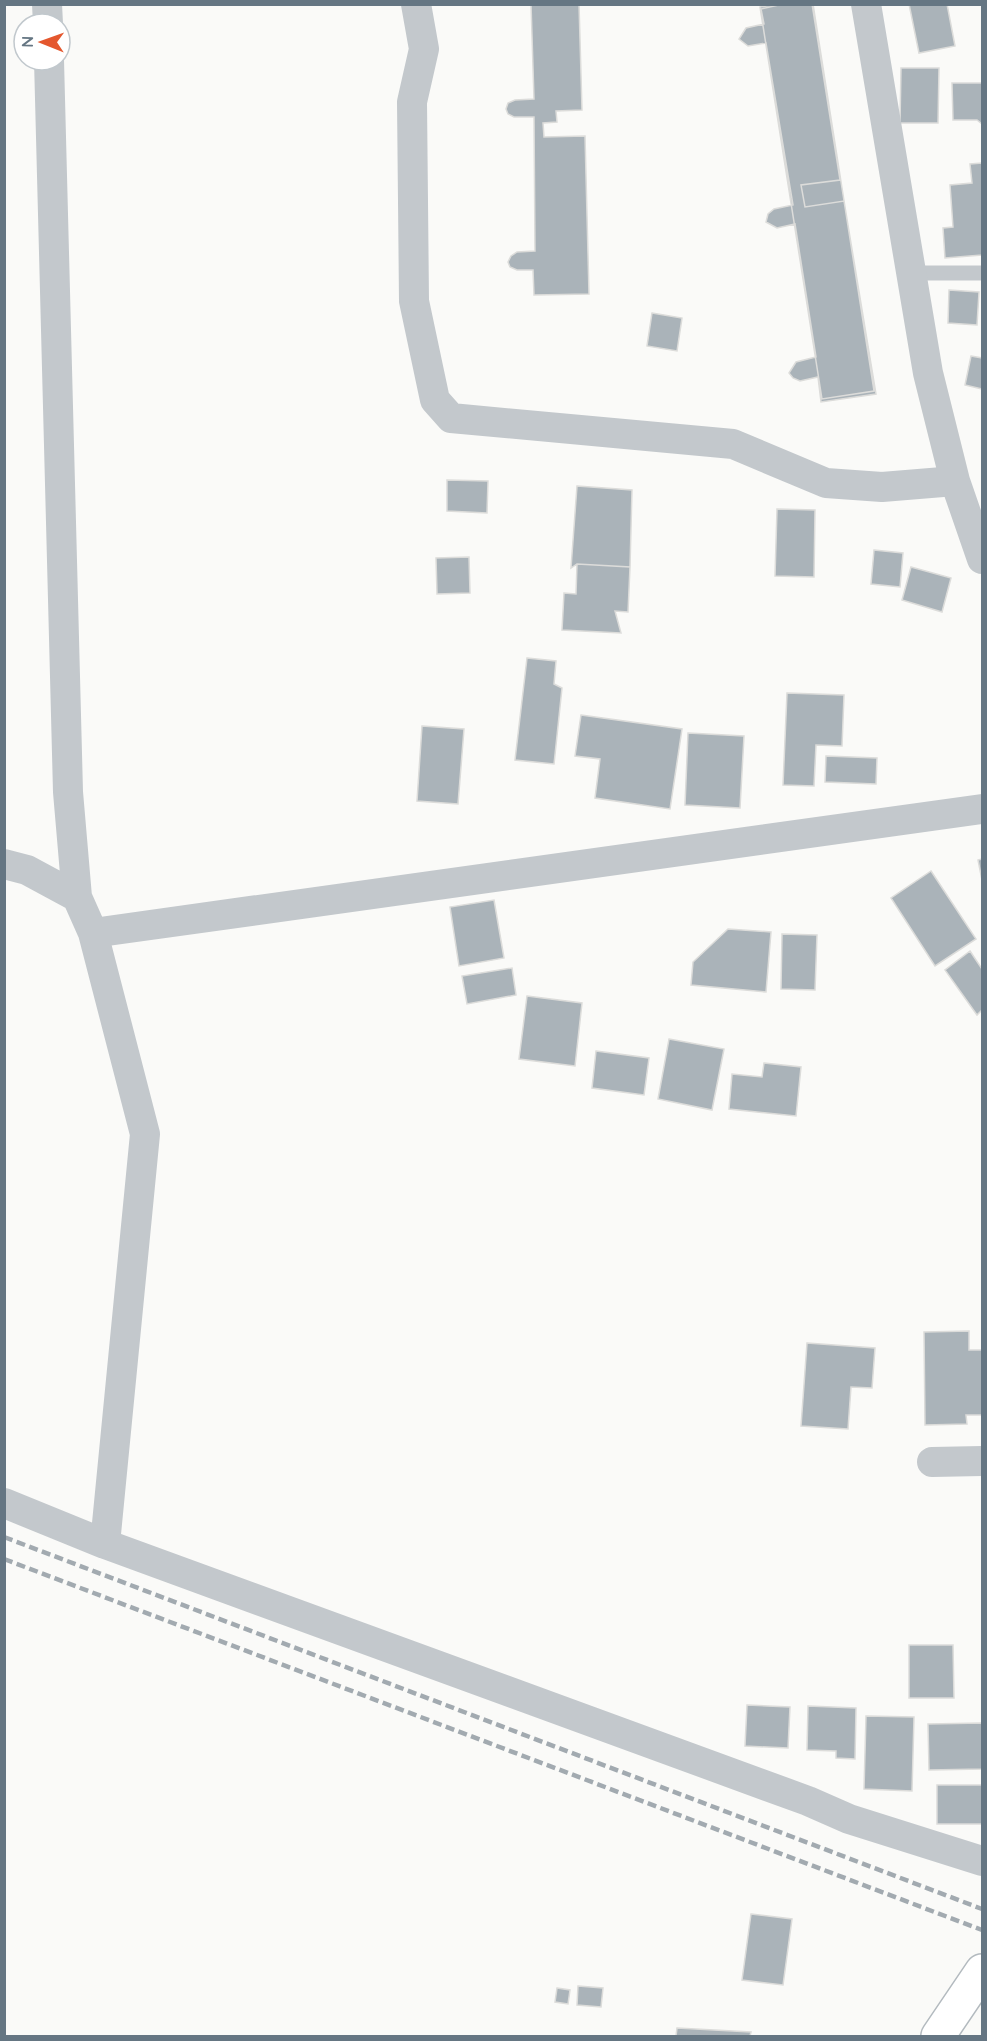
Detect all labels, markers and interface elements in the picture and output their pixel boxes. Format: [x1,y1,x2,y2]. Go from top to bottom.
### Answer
north arrow [12,12,72,72]
text: N [17,36,37,48]

